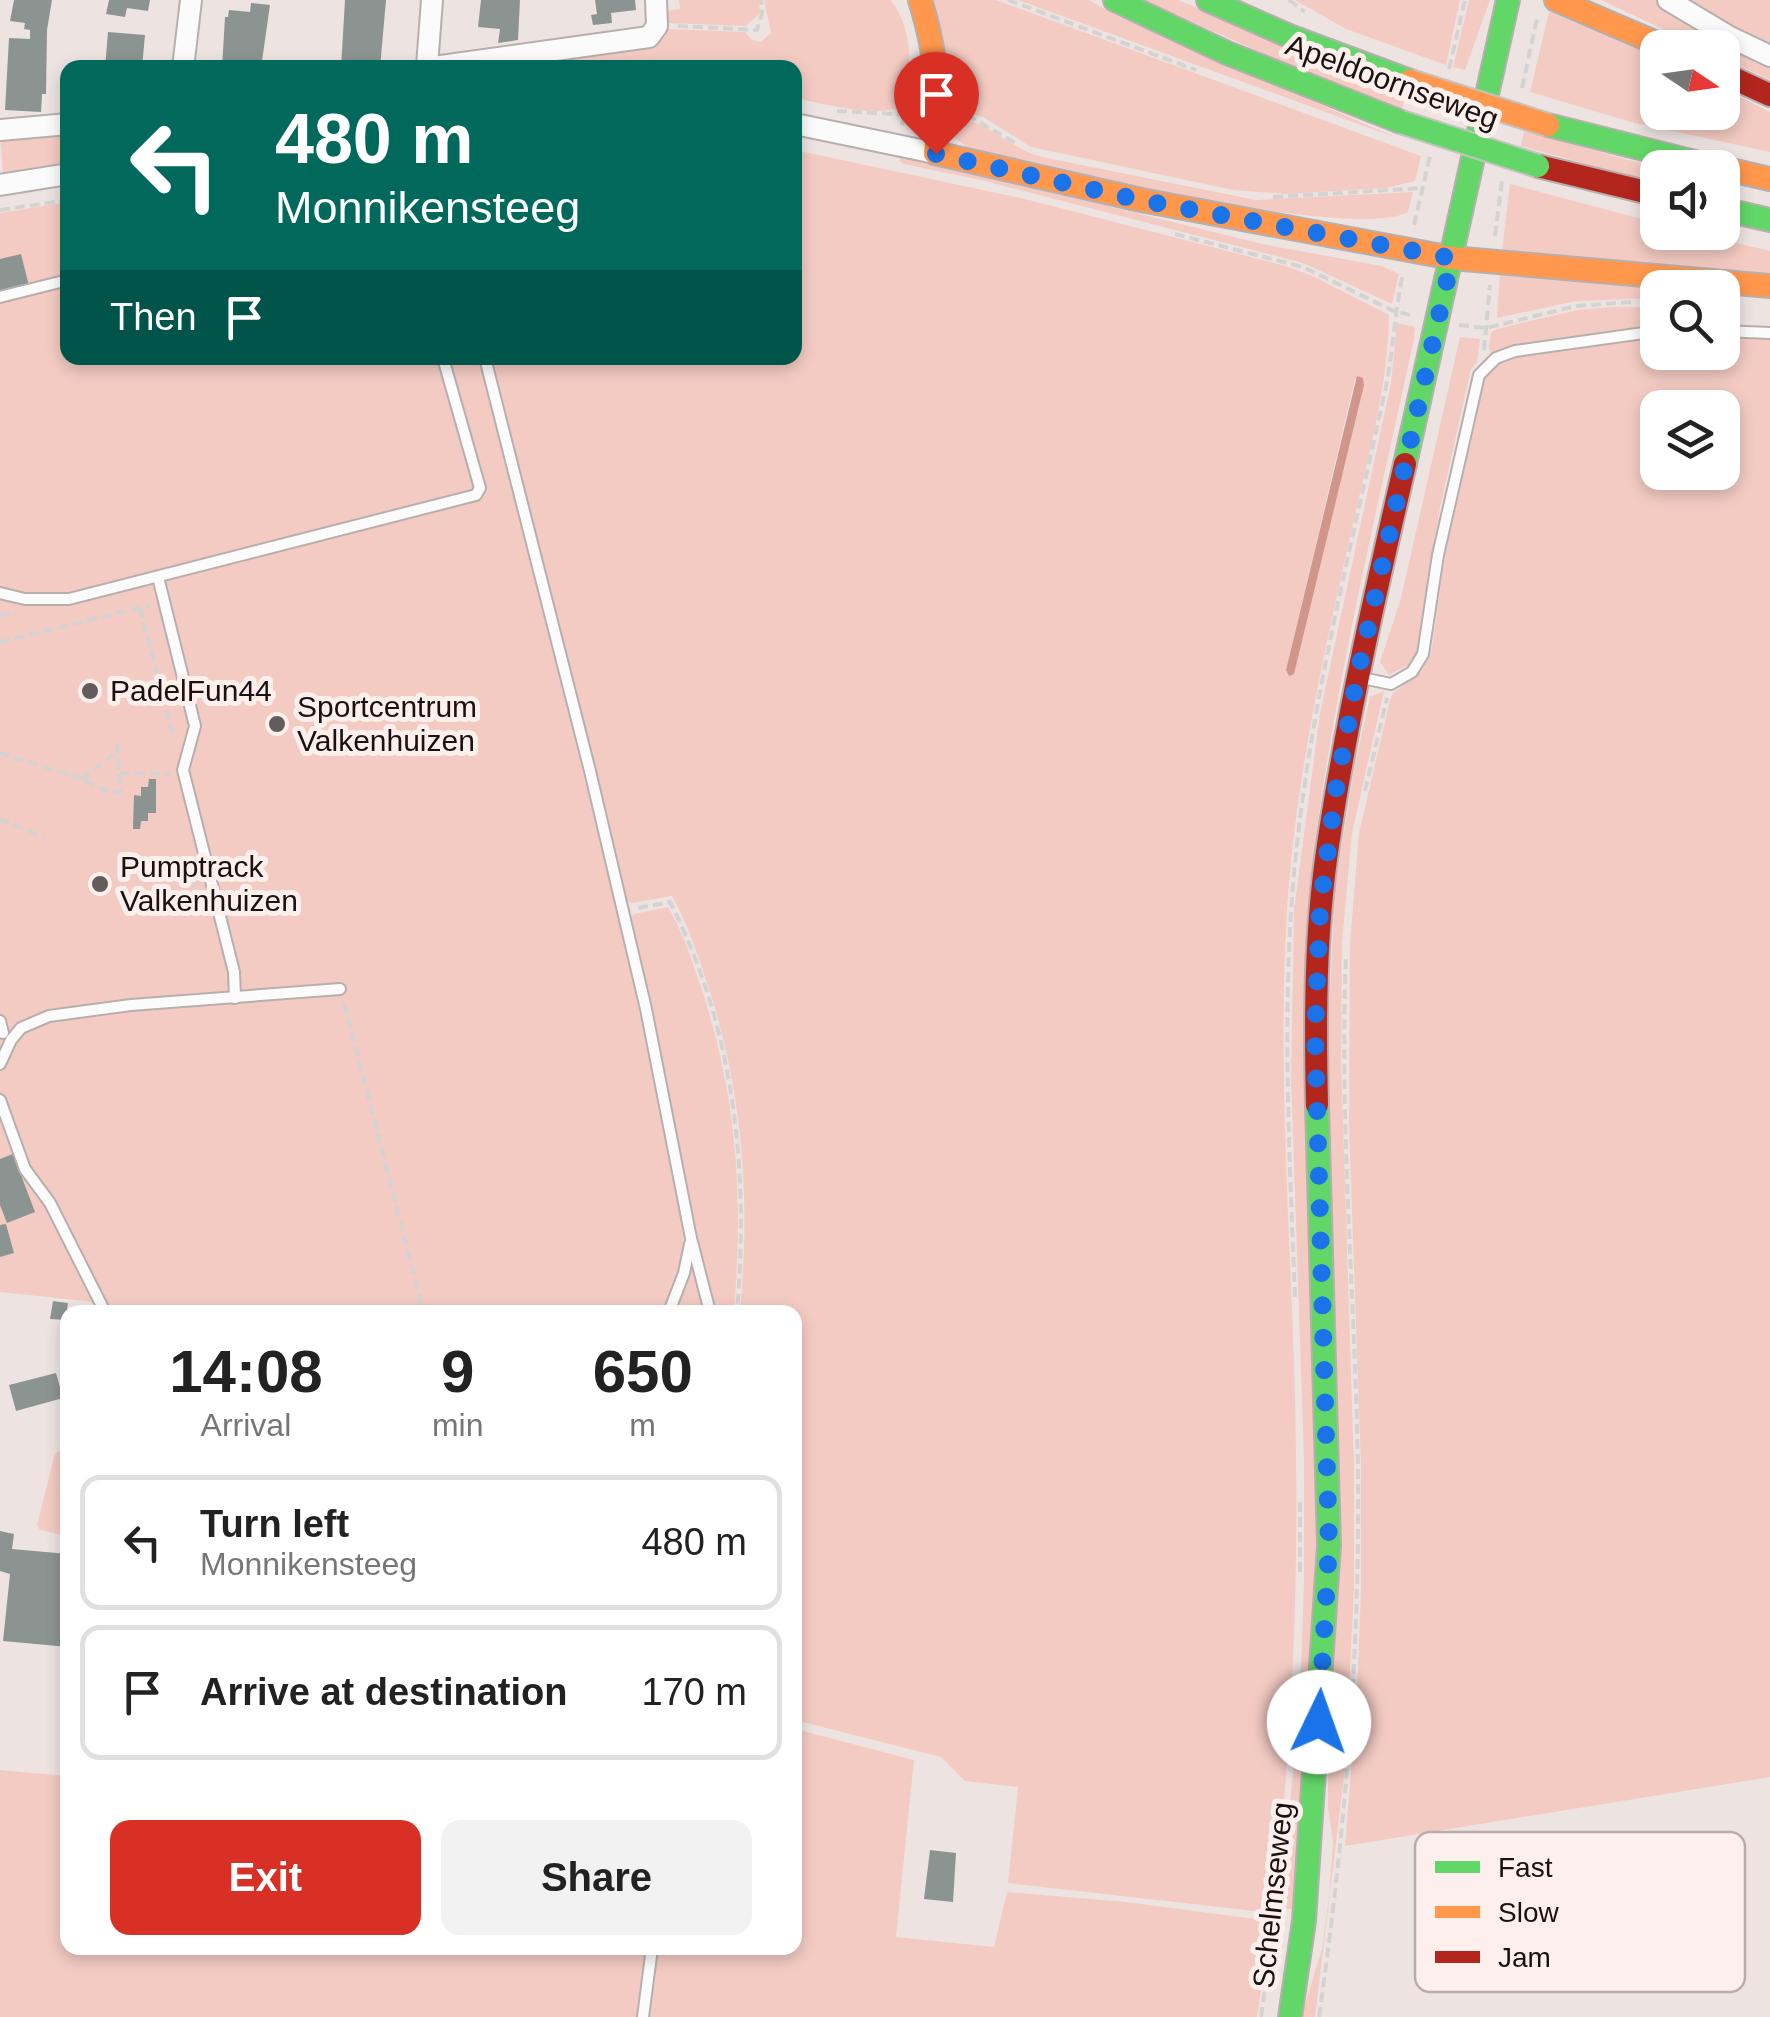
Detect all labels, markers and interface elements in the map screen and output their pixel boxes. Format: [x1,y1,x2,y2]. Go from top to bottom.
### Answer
street label: Apeldoornseweg [1282,28,1503,135]
north arrow [1640,30,1740,130]
map controls [1640,30,1740,490]
pin [894,52,979,155]
icon: arrive [909,67,964,122]
icon: left [110,100,240,230]
text: 480 m [275,100,473,178]
button: sound [1640,150,1740,250]
text: Monnikensteeg [275,182,580,233]
button: search [1640,270,1740,370]
icon: arrive [217,290,272,345]
text: Then [110,296,197,338]
button: layers [1640,390,1740,490]
place label: PadelFun44 [110,674,272,707]
marker: PadelFun44 [79,680,101,702]
place label: Sportcentrum Valkenhuizen [297,690,477,757]
marker: Sportcentrum Valkenhuizen [266,713,288,735]
place label: Pumptrack Valkenhuizen [120,850,298,917]
marker: Pumptrack Valkenhuizen [89,873,111,895]
text: 14:08 [169,1338,323,1405]
text: 9 [441,1338,474,1405]
text: 650 [593,1338,693,1405]
text: Arrival [201,1407,291,1443]
text: min [432,1407,483,1443]
text: m [629,1407,656,1443]
text: Turn left [200,1503,349,1545]
icon: left [115,1515,170,1570]
text: 480 m [641,1521,747,1563]
text: Monnikensteeg [200,1546,417,1582]
icon: arrive [115,1665,170,1720]
position arrow [1267,1670,1371,1774]
text: Arrive at destination [200,1671,567,1713]
text: 170 m [641,1671,747,1713]
street label: Schelmseweg [1246,1800,1299,1990]
button: Exit [110,1820,421,1935]
button: Share [441,1820,752,1935]
legend [1415,1832,1745,1992]
text: Fast [1498,1852,1553,1883]
text: Slow [1498,1897,1559,1928]
text: Jam [1498,1942,1551,1973]

